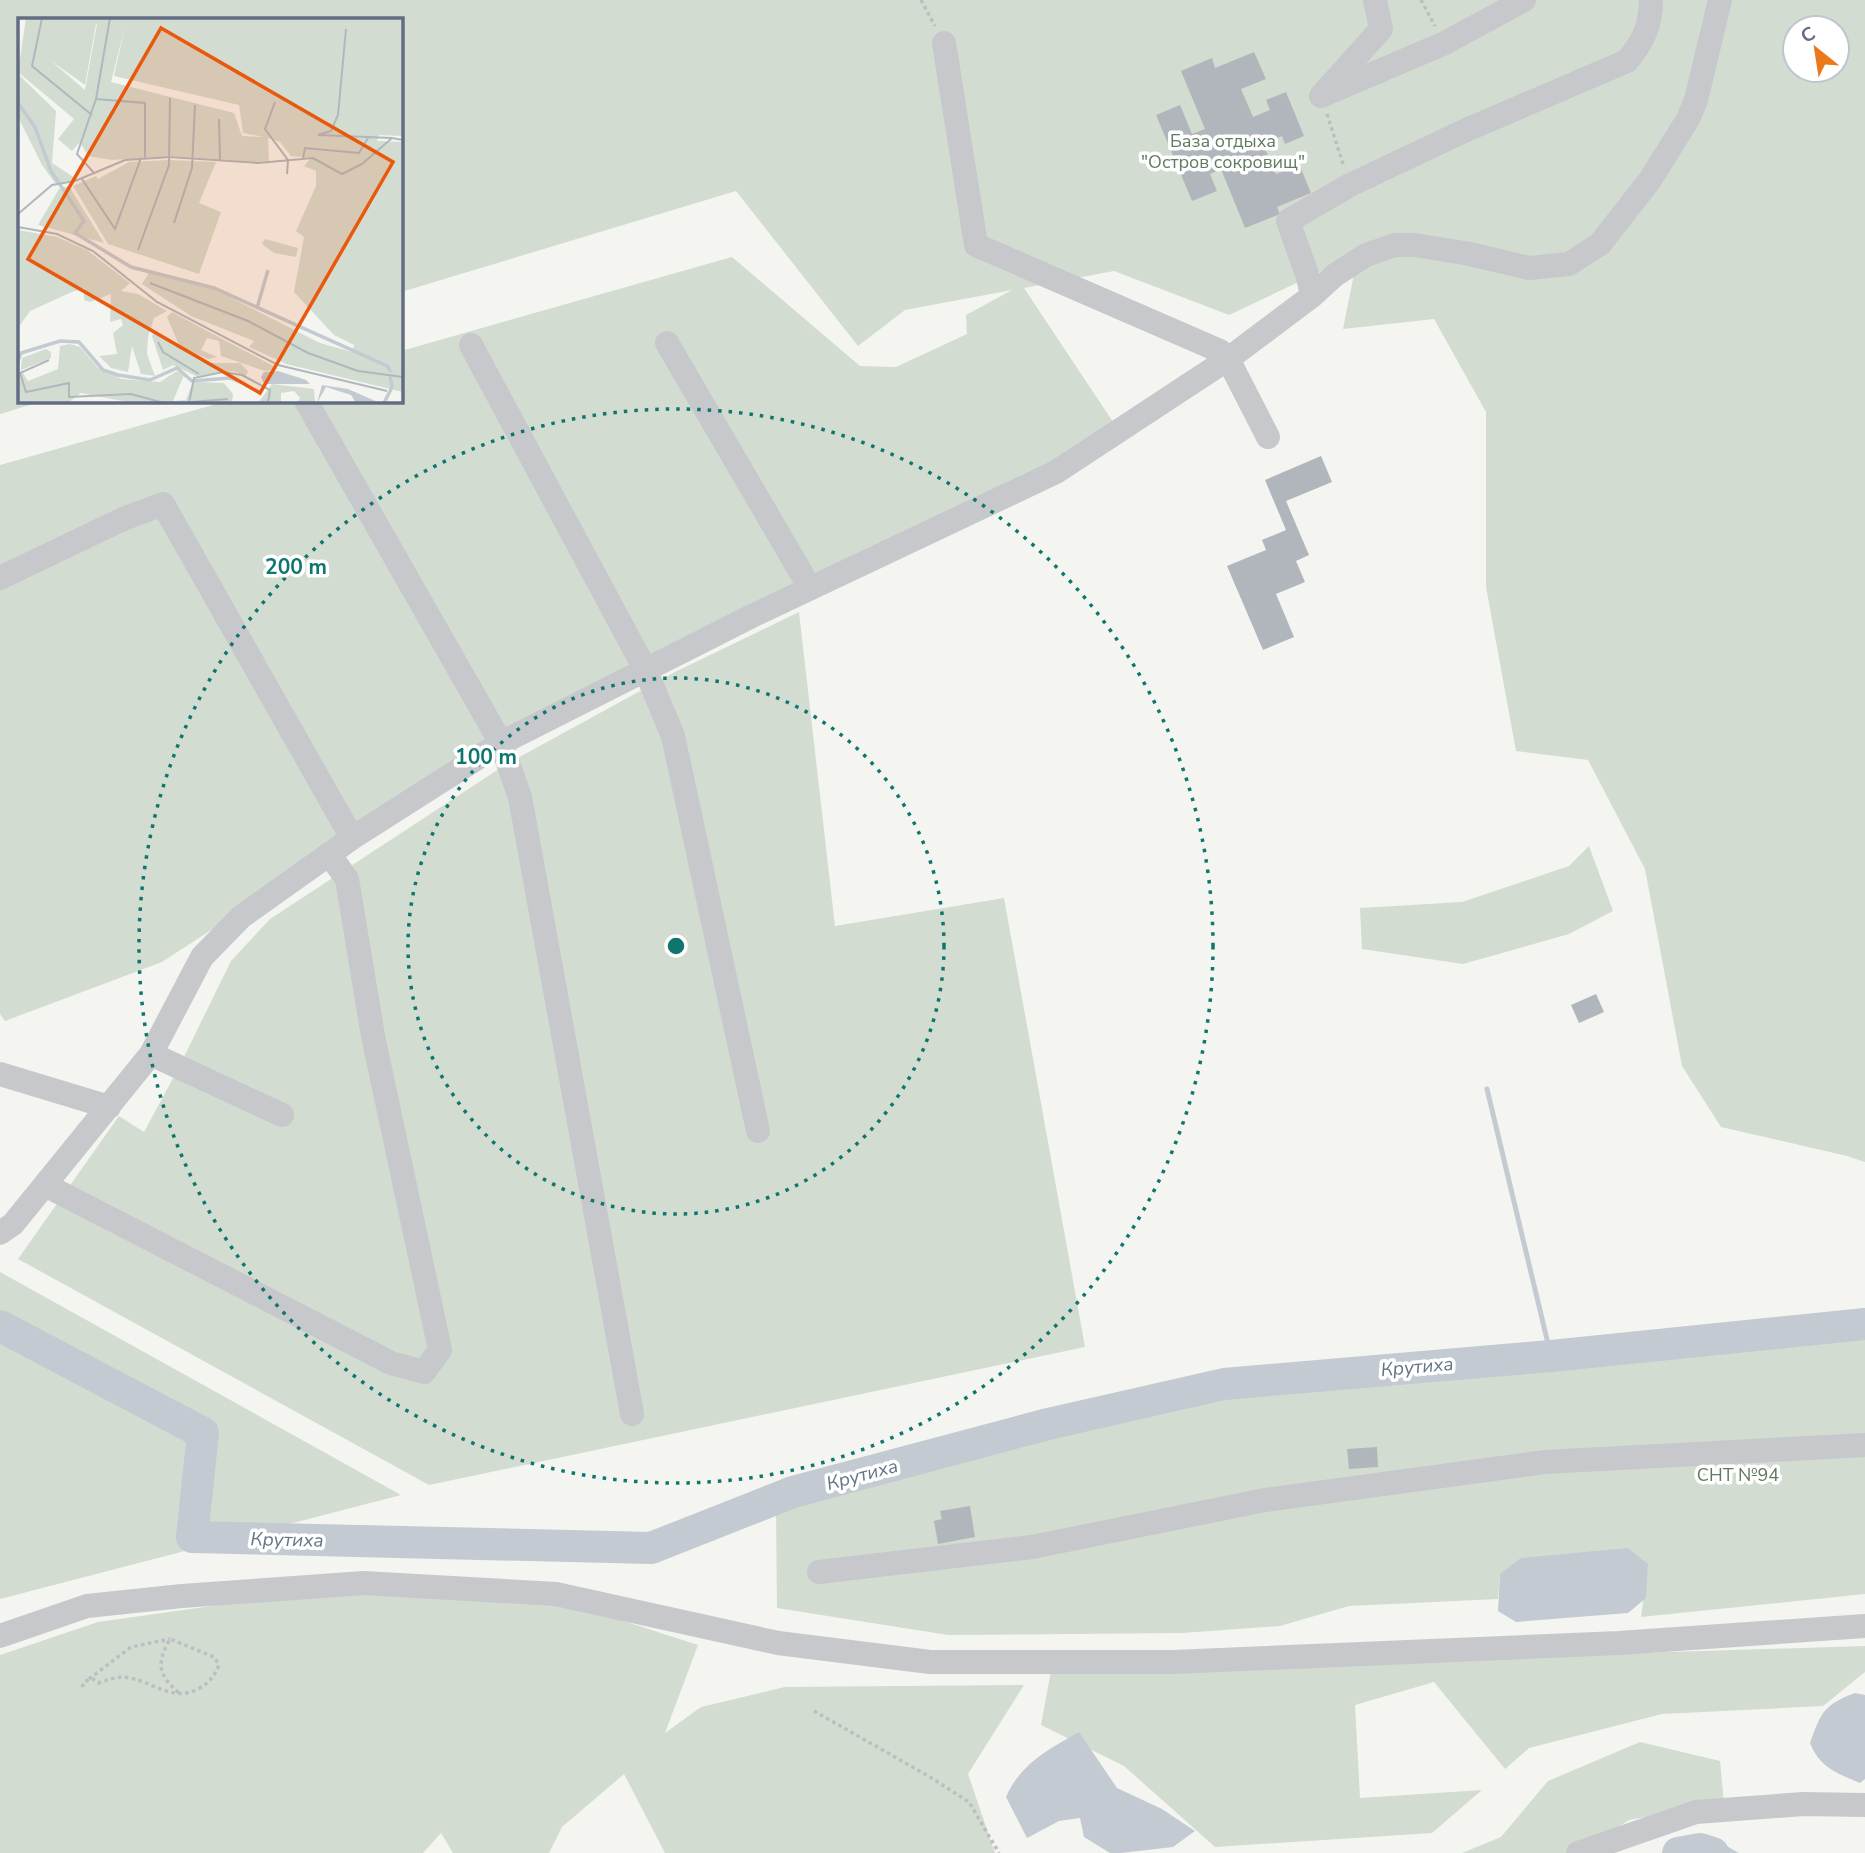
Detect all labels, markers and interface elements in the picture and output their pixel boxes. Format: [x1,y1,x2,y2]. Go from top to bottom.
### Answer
north arrow [1781,14,1851,84]
inset map [18,18,402,402]
text: С [1796,21,1820,50]
park label: База отдыха "Остров сокровищ" [1141,129,1305,174]
text: 200 m [265,553,327,581]
text: 100 m [455,743,517,771]
centre of rings [664,934,688,958]
water label: Крутиха [1379,1351,1455,1383]
water label: Крутиха [824,1453,901,1497]
park label: СНТ №94 [1697,1463,1779,1487]
water label: Крутиха [250,1526,324,1554]

